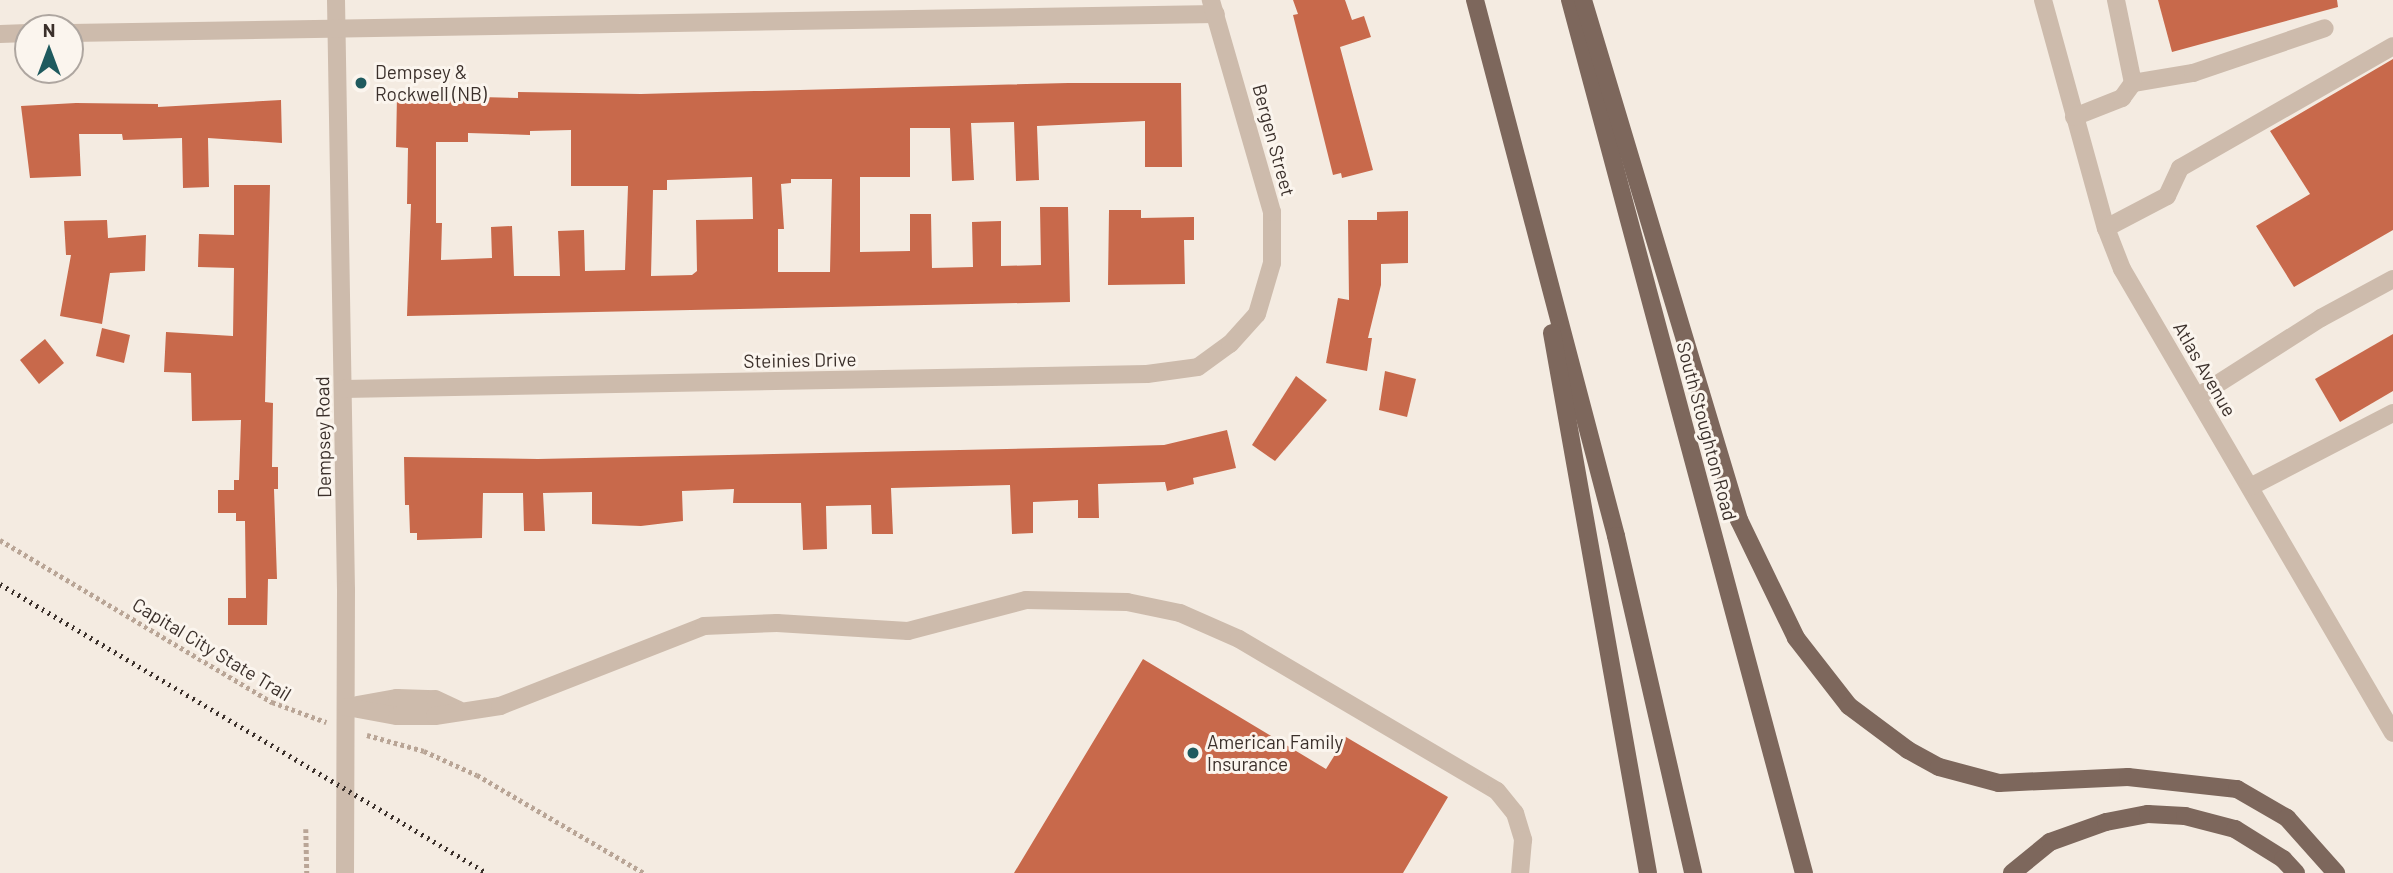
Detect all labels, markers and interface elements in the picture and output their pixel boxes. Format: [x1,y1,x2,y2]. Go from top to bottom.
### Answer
north arrow [14,14,84,84]
text: N [43,18,55,41]
place label: Dempsey & Rockwell (NB) [375,61,487,105]
marker: Dempsey & Rockwell (NB) [353,75,369,91]
street label: Bergen Street [1248,82,1300,198]
street label: Atlas Avenue [2169,318,2241,420]
street label: South Stoughton Road [1672,339,1742,523]
street label: Steinies Drive [743,348,857,372]
street label: Dempsey Road [311,376,335,498]
street label: Capital City State Trail [129,593,295,705]
place label: American Family Insurance [1207,731,1343,775]
marker: American Family Insurance [1185,745,1201,761]

